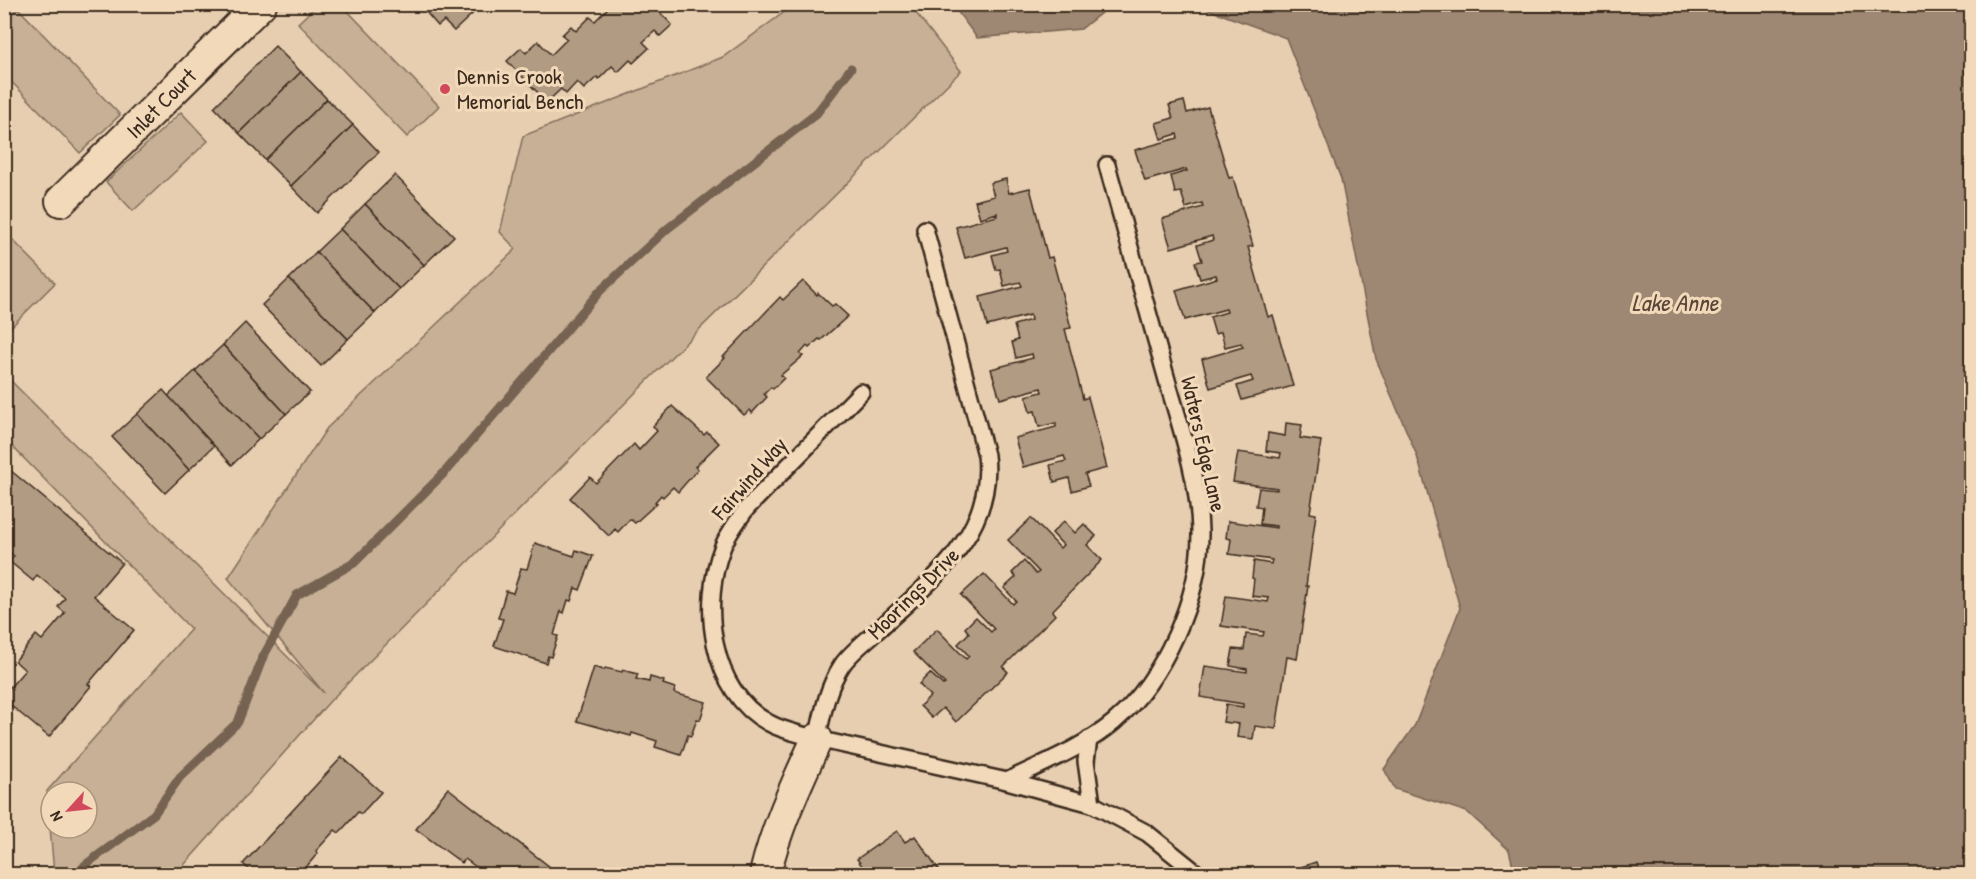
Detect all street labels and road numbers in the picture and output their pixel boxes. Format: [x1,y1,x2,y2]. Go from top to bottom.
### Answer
street label: Inlet Court [119,61,203,145]
street label: Waters Edge Lane [1174,373,1234,515]
street label: Fairwind Way [704,430,793,527]
street label: Moorings Drive [860,540,966,646]

